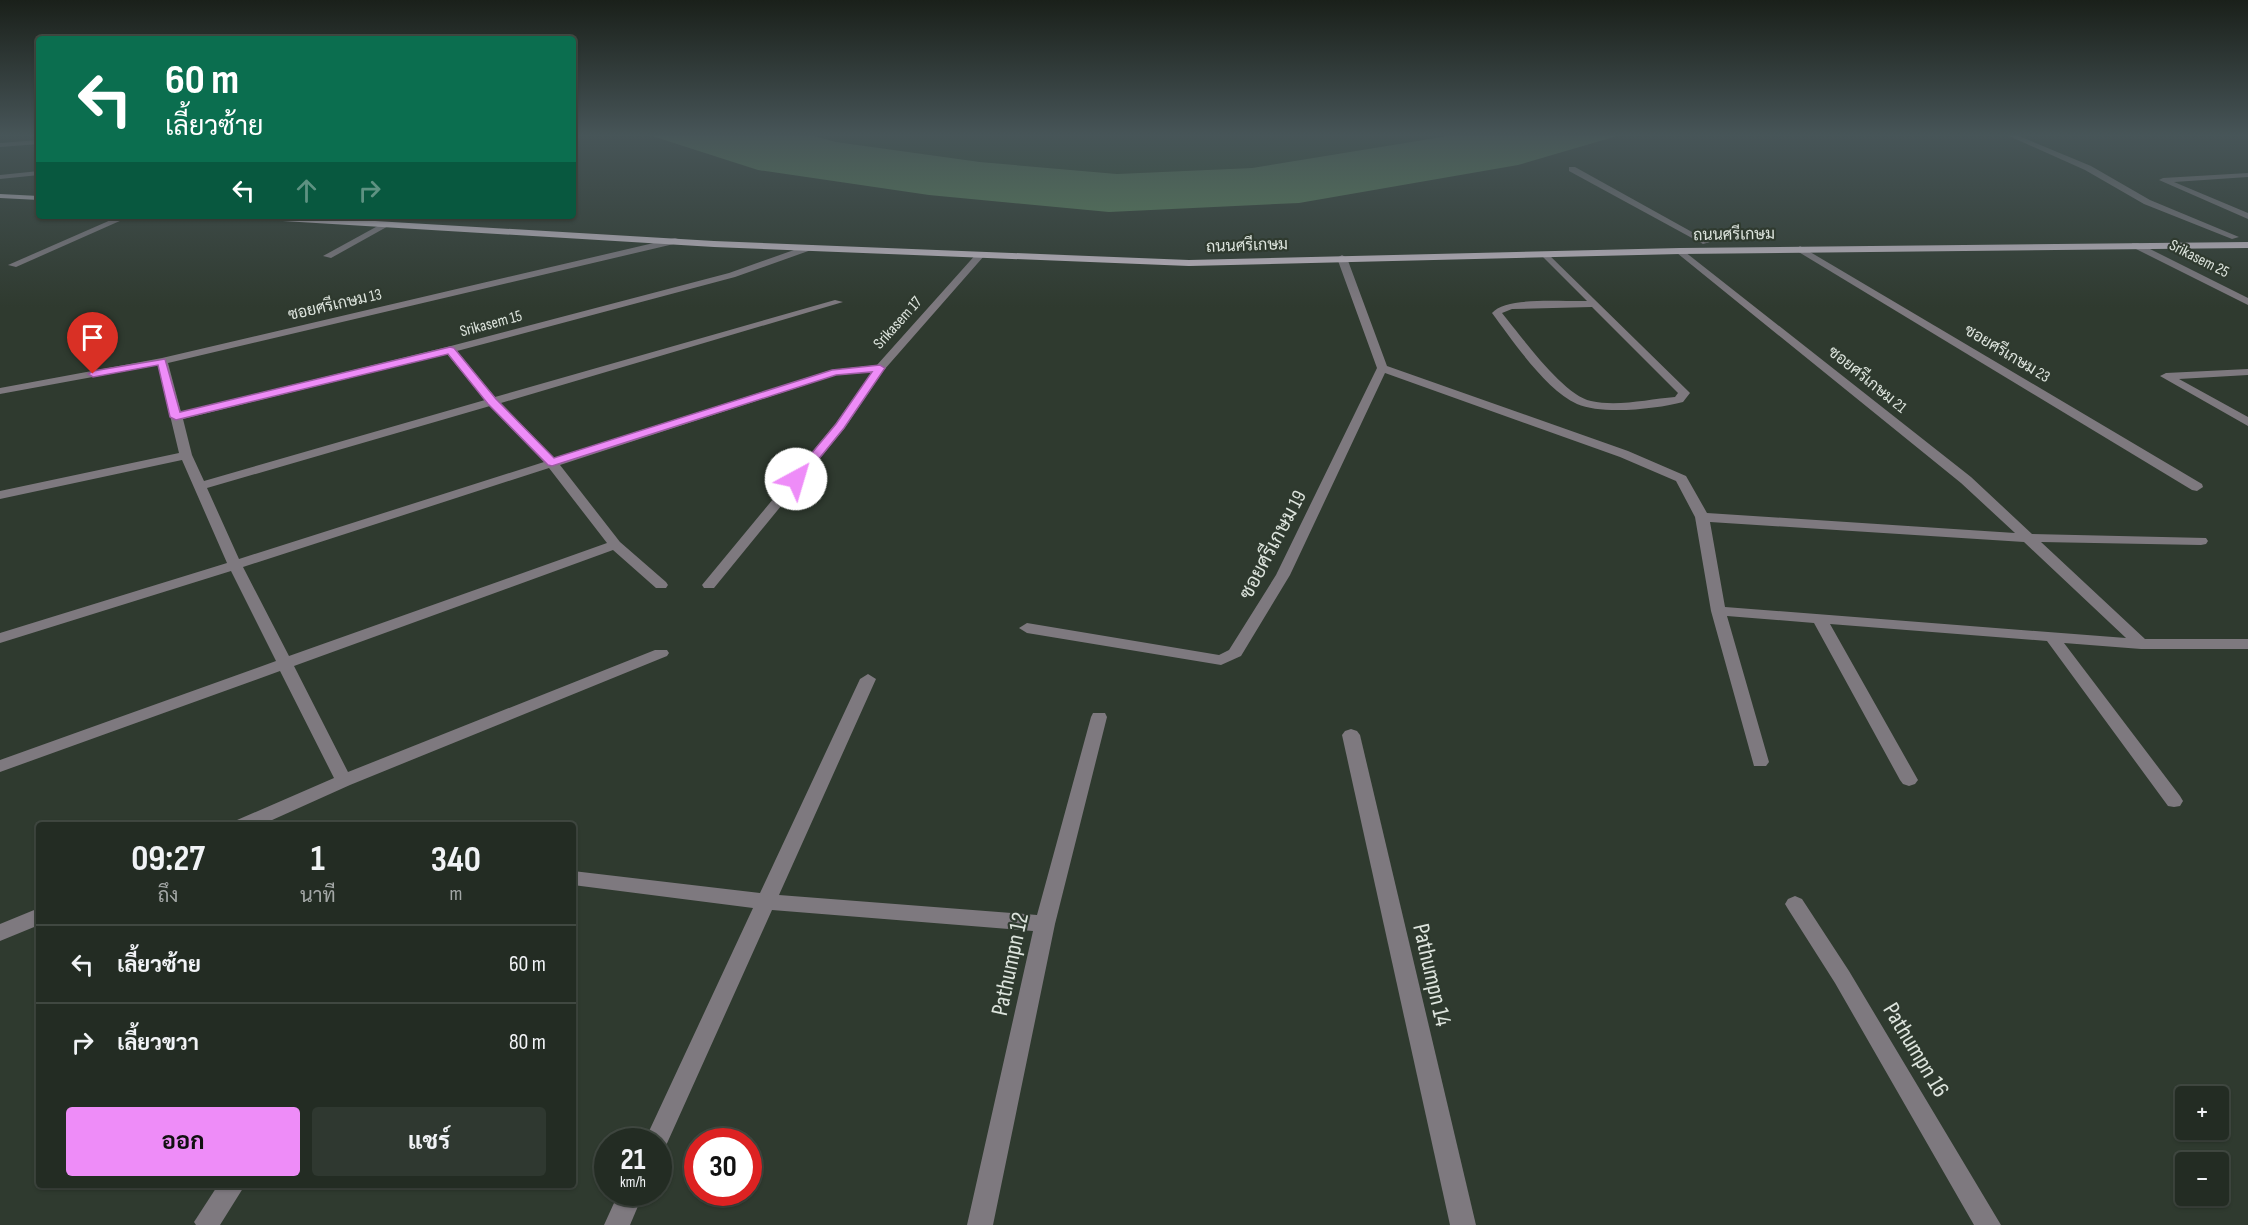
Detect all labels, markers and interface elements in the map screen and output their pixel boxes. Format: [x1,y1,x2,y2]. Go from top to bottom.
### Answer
text: 60 m [165,55,239,106]
icon: left [66,60,144,138]
text: เลี้ยวซ้าย [165,111,263,143]
icon: left [227,174,260,207]
icon: ahead [290,174,323,207]
icon: right [353,174,386,207]
street label: ถนนศรีเกษม [1693,222,1775,245]
street label: ถนนศรีเกษม [1206,232,1288,257]
street label: Srikasem 25 [2166,236,2232,282]
street label: ซอยศรีเกษม 13 [286,282,384,325]
street label: Srikasem 17 [870,293,927,353]
street label: Srikasem 15 [458,307,524,341]
pin [67,312,118,374]
street label: ซอยศรีเกษม 23 [1961,318,2055,387]
icon: arrive [76,321,109,354]
street label: ซอยศรีเกษม 21 [1824,340,1912,418]
position arrow [764,447,828,511]
street label: ซอยศรีเกษม 19 [1233,486,1312,604]
text: 09:27 [131,838,205,881]
text: 1 [311,838,325,881]
text: 340 [431,839,481,882]
text: m [449,882,462,906]
text: ถึง [158,884,178,908]
text: นาที [300,884,336,908]
street label: Pathumpn 12 [985,910,1035,1018]
street label: Pathumpn 14 [1406,921,1458,1029]
icon: left [66,948,99,981]
text: 60 m [509,951,546,978]
text: เลี้ยวซ้าย [117,952,201,979]
street label: Pathumpn 16 [1877,998,1955,1102]
icon: right [66,1026,99,1059]
text: 80 m [509,1029,546,1056]
text: เลี้ยวขวา [117,1030,199,1057]
map controls [2175,1086,2229,1206]
button: + [2175,1086,2229,1140]
button: ออก [66,1107,300,1176]
button: แชร์ [312,1107,546,1176]
speed limit sign: 30 [684,1128,762,1206]
text: 21 [621,1142,645,1178]
button: − [2175,1152,2229,1206]
text: km/h [620,1173,646,1192]

